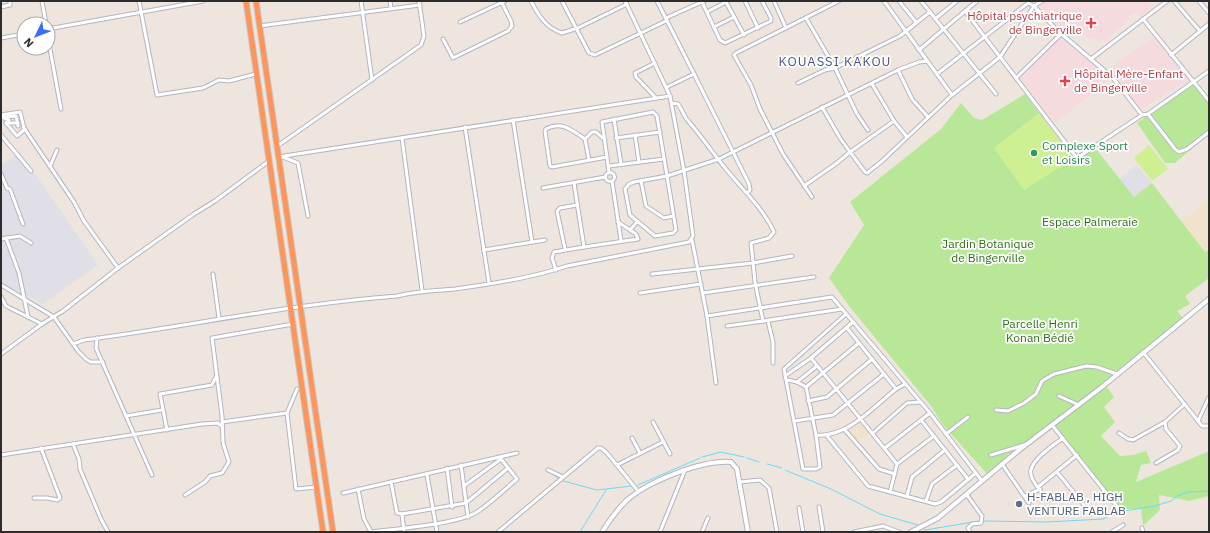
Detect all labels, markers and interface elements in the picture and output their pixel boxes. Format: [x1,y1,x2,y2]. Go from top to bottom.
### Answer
place label: Hôpital psychiatrique de Bingerville [967,8,1082,37]
north arrow [16,16,56,56]
marker: Hôpital psychiatrique de Bingerville [1085,17,1097,29]
text: N [21,35,37,51]
district label: KOUASSI KAKOU [779,53,891,70]
place label: Hôpital Mère-Enfant de Bingerville [1074,66,1183,95]
marker: Hôpital Mère-Enfant de Bingerville [1059,75,1071,87]
place label: Complexe Sport et Loisirs [1042,138,1128,167]
marker: Complexe Sport et Loisirs [1029,148,1039,158]
park label: Espace Palmeraie [1042,214,1138,229]
park label: Jardin Botanique de Bingerville [942,236,1034,265]
park label: Parcelle Henri Konan Bédié [1002,316,1078,345]
place label: H-FABLAB , HIGH VENTURE FABLAB [1027,489,1126,518]
marker: H-FABLAB , HIGH VENTURE FABLAB [1014,499,1024,509]

